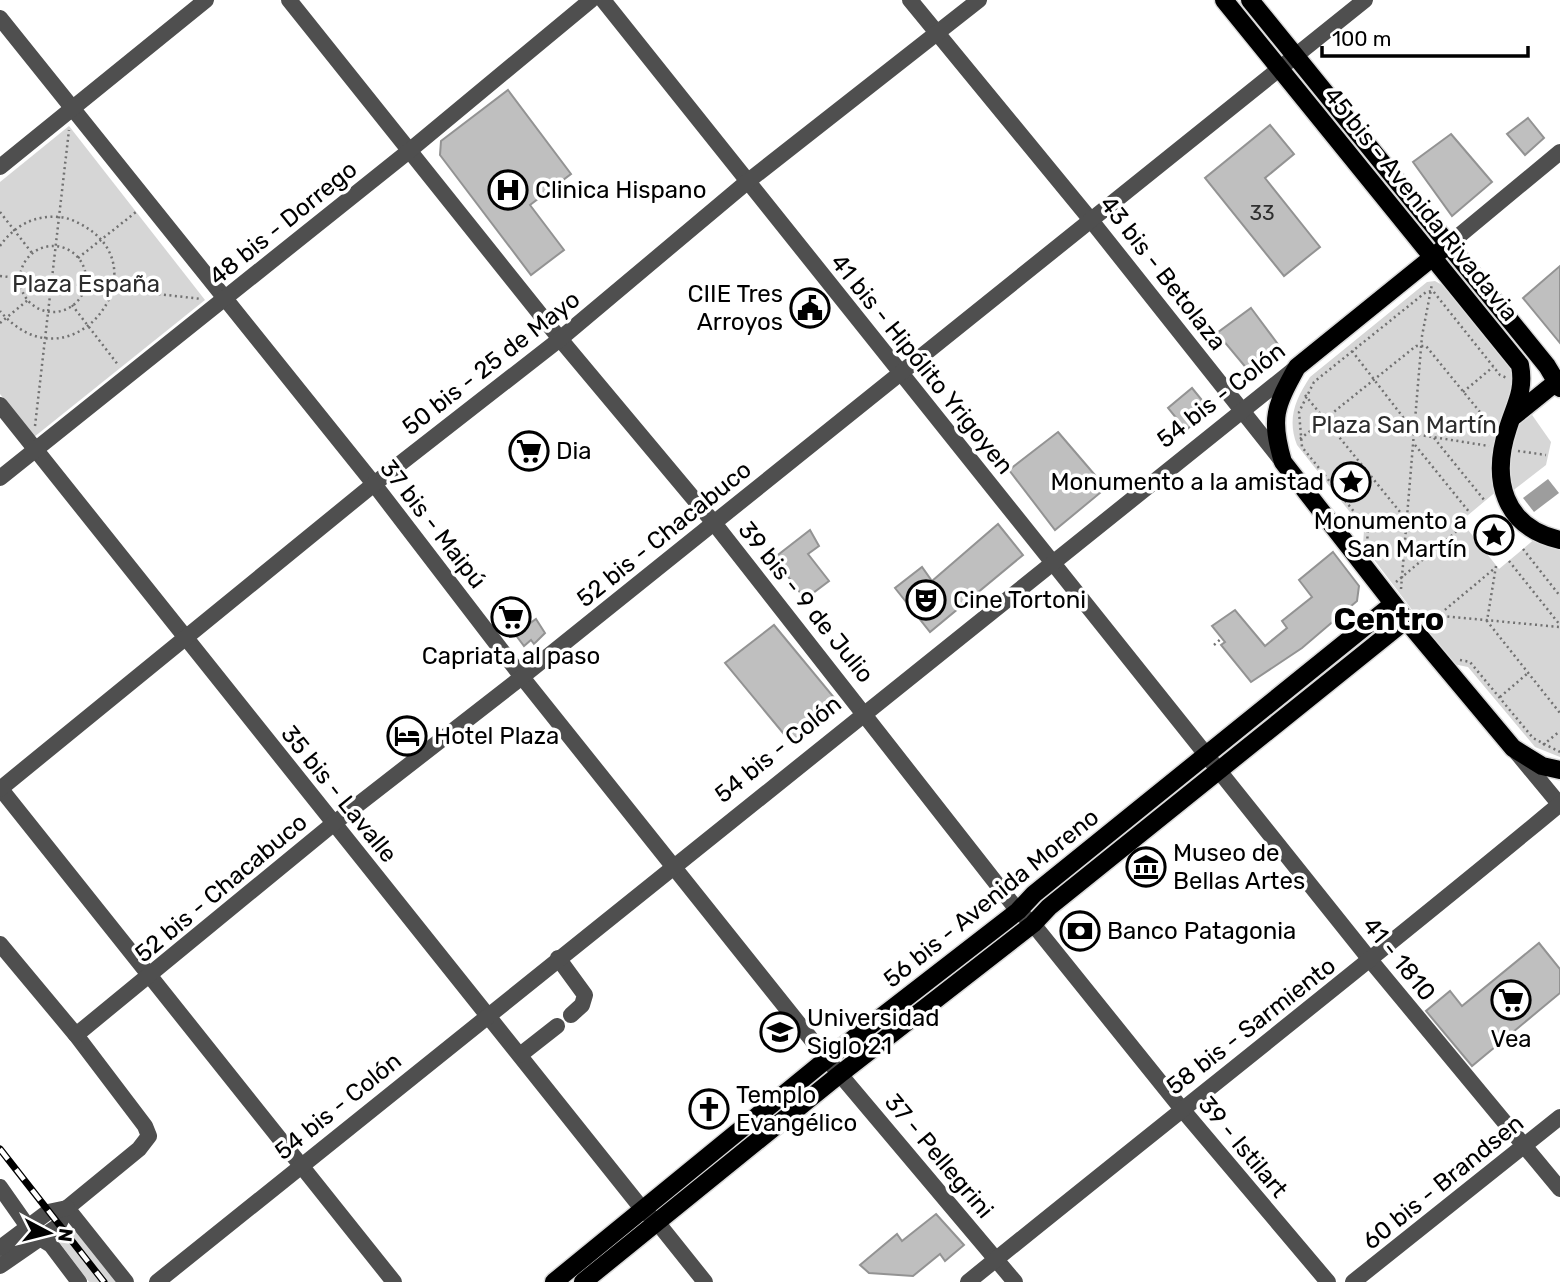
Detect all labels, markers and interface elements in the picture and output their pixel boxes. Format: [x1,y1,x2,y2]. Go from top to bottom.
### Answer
scale bar [1322,14,1528,58]
text: 100 m [1332,26,1391,51]
street label: 45 bis - Avenida Rivadavia [1318,81,1524,327]
street label: 48 bis - Dorrego [204,155,362,291]
hospital icon: Clinica Hispano [487,169,529,211]
place label: Clinica Hispano [535,176,706,204]
street label: 43 bis - Betolaza [1094,190,1232,356]
house number: 33 [1249,200,1275,225]
street label: 41 bis - Hipólito Yrigoyen [825,249,1019,479]
park label: Plaza España [12,270,160,298]
place label: CIIE Tres Arroyos [688,280,783,336]
street label: 50 bis - 25 de Mayo [397,285,585,441]
public building icon: CIIE Tres Arroyos [789,287,831,329]
street label: 54 bis - Colón [1151,336,1291,454]
park label: Plaza San Martín [1311,411,1497,439]
supermarket icon: Dia [508,430,550,472]
place label: Dia [556,437,592,465]
street label: 37 bis - Maipú [374,454,492,594]
street label: 52 bis - Chacabuco [571,455,757,613]
place icon: Monumento a la amistad [1330,461,1372,503]
place label: Monumento a la amistad [1050,468,1324,496]
place label: Monumento a San Martín [1314,507,1467,563]
place icon: Monumento a San Martín [1473,514,1515,556]
street label: 39 bis - 9 de Julio [733,516,879,688]
theatre icon: Cine Tortoni [905,579,947,621]
place label: Cine Tortoni [953,586,1086,614]
supermarket icon: Capriata al paso [490,596,532,638]
district label: Centro [1334,600,1444,638]
place label: Capriata al paso [422,642,600,670]
street label: 54 bis - Colón [709,689,847,809]
hotel icon: Hotel Plaza [386,715,428,757]
street label: 35 bis - Lavalle [275,720,403,868]
place label: Hotel Plaza [434,722,559,750]
street label: 56 bis - Avenida Moreno [878,803,1104,993]
street label: 52 bis - Chacabuco [129,808,313,968]
place label: Museo de Bellas Artes [1173,839,1305,895]
museum icon: Museo de Bellas Artes [1125,846,1167,888]
bank icon: Banco Patagonia [1059,910,1101,952]
street label: 41 - 1810 [1357,912,1441,1006]
place label: Banco Patagonia [1107,917,1296,945]
street label: 58 bis - Sarmiento [1161,951,1341,1101]
supermarket icon: Vea [1490,979,1532,1021]
place label: Universidad Siglo 21 [807,1004,939,1060]
school or university icon: Universidad Siglo 21 [759,1011,801,1053]
place label: Vea [1490,1025,1532,1053]
street label: 54 bis - Colón [269,1046,407,1166]
place label: Templo Evangélico [736,1081,857,1137]
church icon: Templo Evangélico [688,1088,730,1130]
street label: 37 - Pellegrini [879,1088,999,1224]
street label: 39 - Istilart [1193,1091,1293,1203]
street label: 60 bis - Brandsen [1357,1109,1529,1255]
north arrow [14,1198,84,1268]
text: N [53,1227,78,1243]

